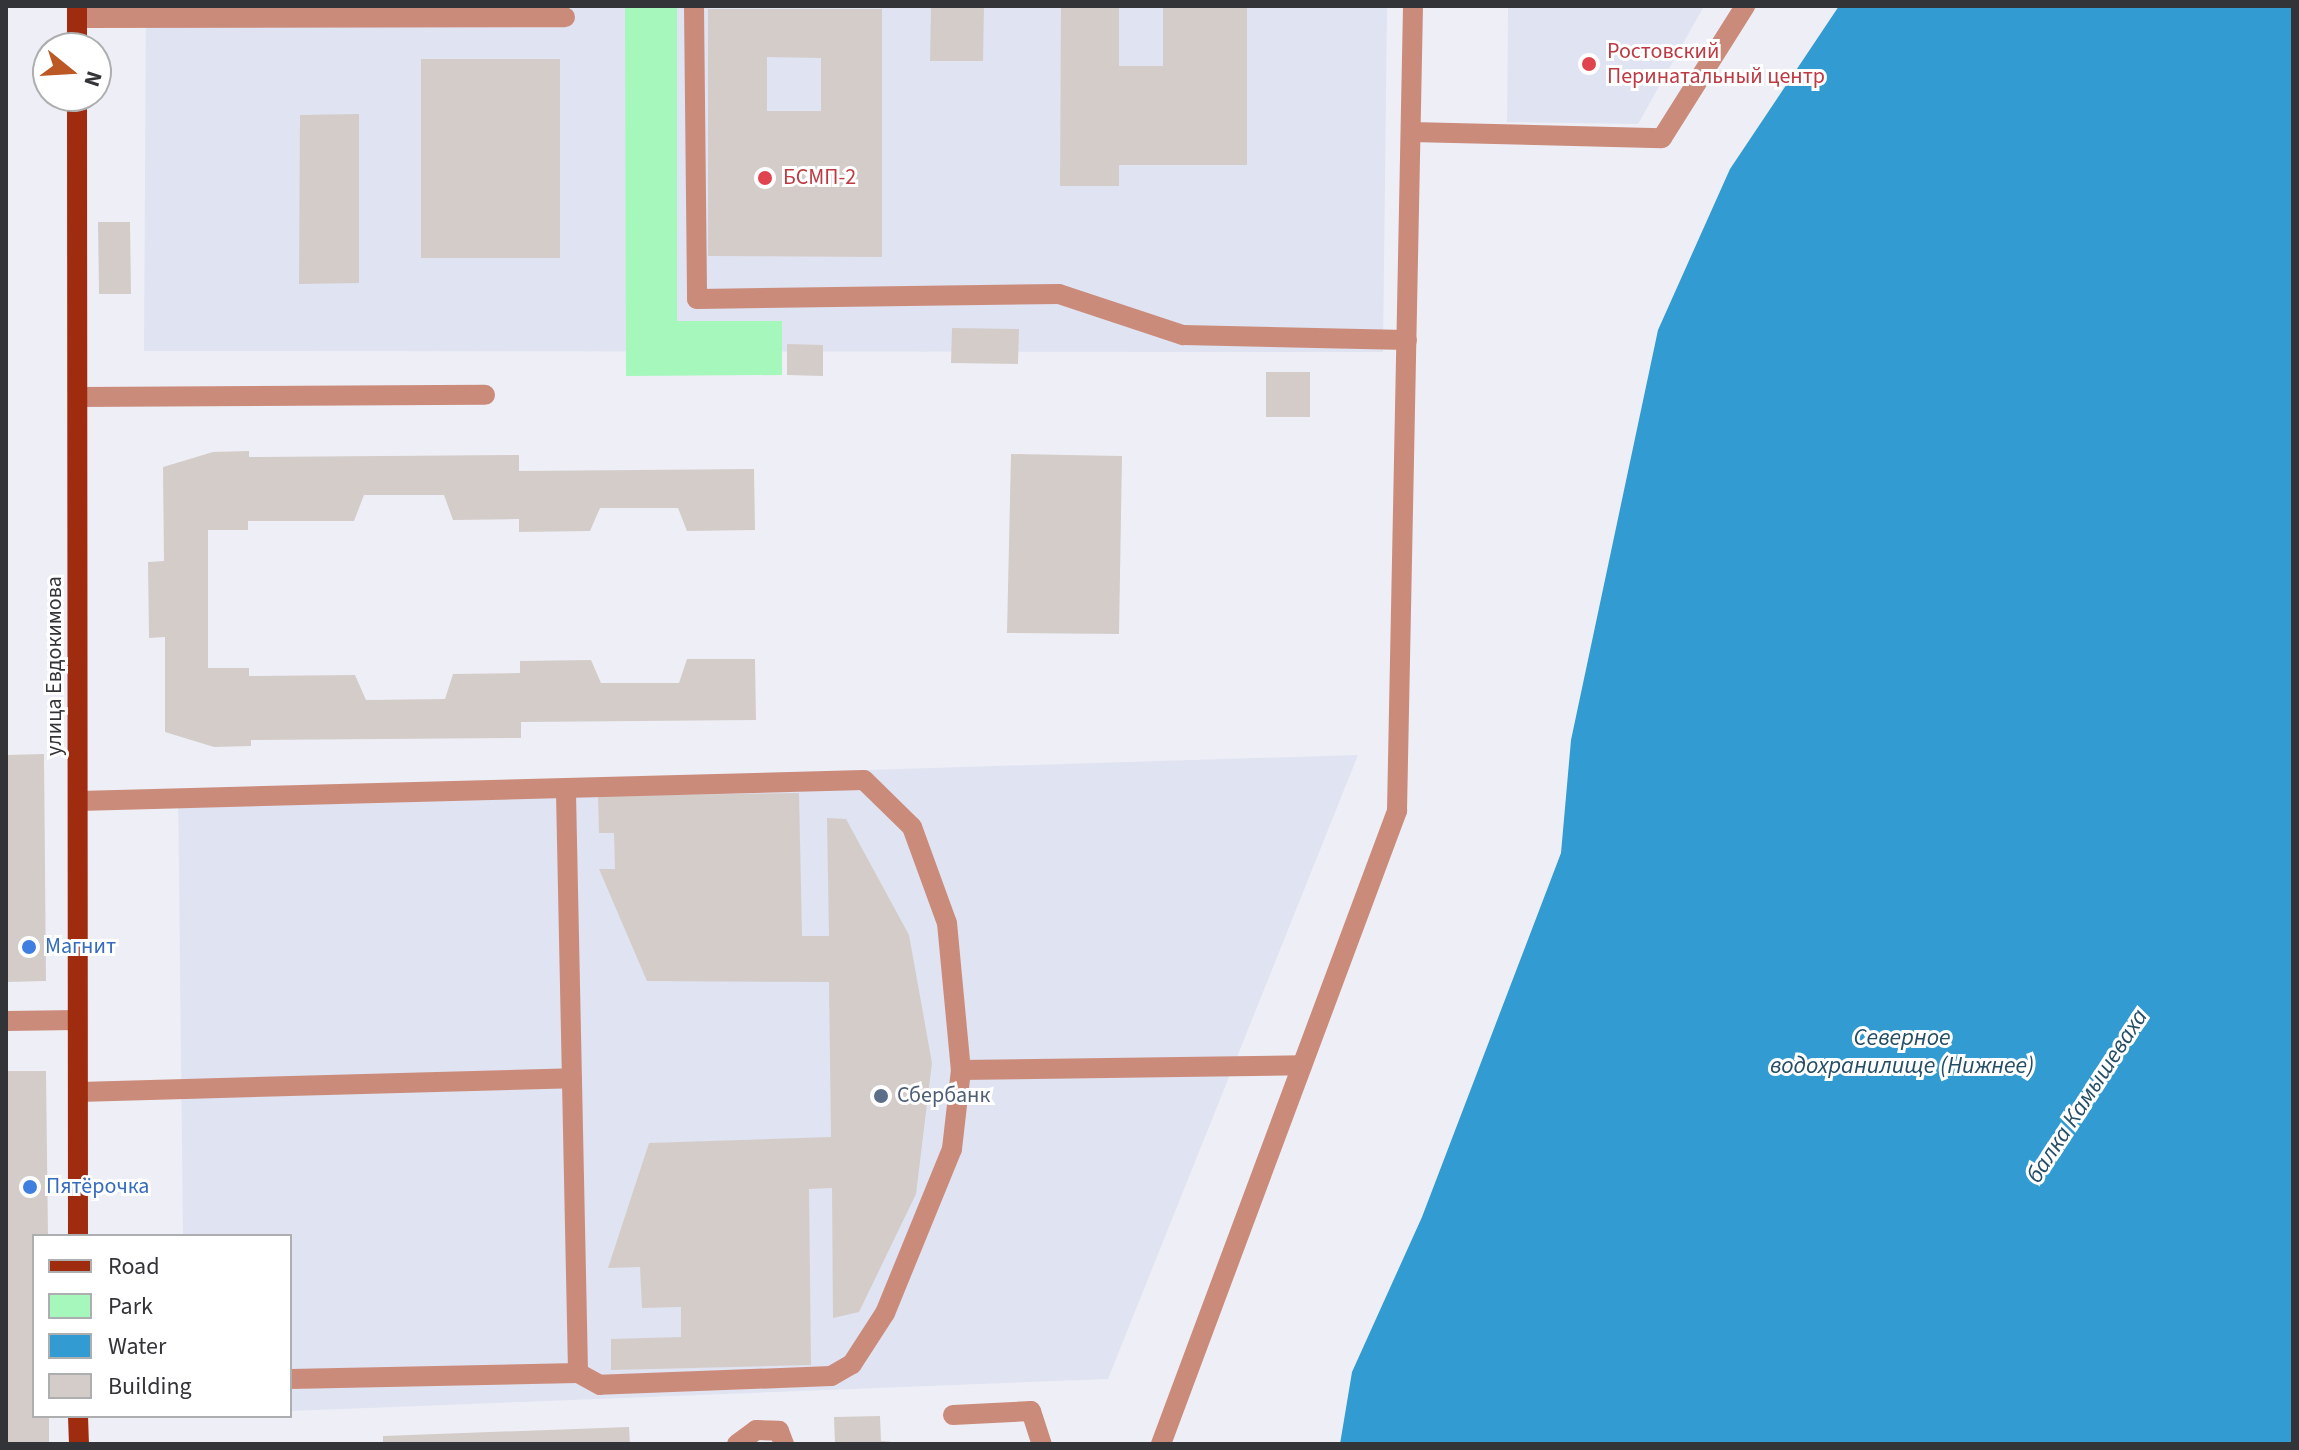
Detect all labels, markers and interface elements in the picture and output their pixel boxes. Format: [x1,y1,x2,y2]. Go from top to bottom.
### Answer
north arrow [32,32,112,112]
place label: Ростовский Перинатальный центр [1607,38,1825,90]
marker: Ростовский Перинатальный центр [1578,53,1600,75]
text: N [75,67,110,91]
place label: БСМП-2 [783,165,856,191]
marker: БСМП-2 [754,167,776,189]
street label: улица Евдокимова [42,576,68,756]
place label: Магнит [45,934,116,960]
marker: Магнит [20,938,38,956]
water label: балка Камышеваха [2020,1004,2154,1188]
water label: Северное водохранилище (Нижнее) [1770,1024,2034,1080]
place label: Сбербанк [897,1083,990,1109]
marker: Сбербанк [872,1087,890,1105]
place label: Пятёрочка [46,1174,149,1200]
marker: Пятёрочка [21,1178,39,1196]
legend [32,1234,292,1418]
text: Road [108,1249,160,1284]
text: Park [108,1289,153,1324]
text: Water [108,1329,166,1364]
text: Building [108,1369,192,1404]

